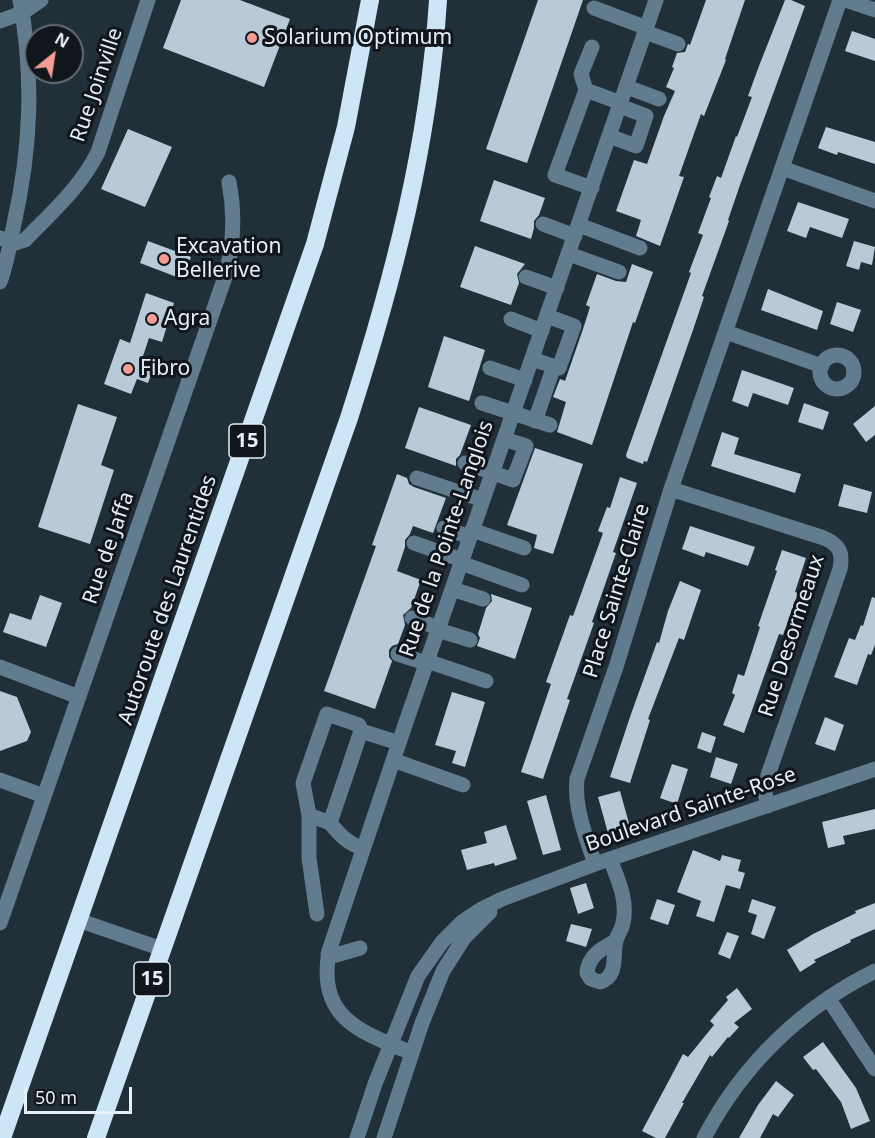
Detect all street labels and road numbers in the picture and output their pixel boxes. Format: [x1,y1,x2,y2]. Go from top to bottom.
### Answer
street label: Rue Joinville [66,25,128,145]
street label: Rue de la Pointe-Langlois [395,417,499,661]
road number: 15 [229,424,265,458]
street label: Autoroute des Laurentides [113,472,223,728]
street label: Rue de Jaffa [78,488,140,608]
street label: Place Sainte-Claire [578,501,656,681]
street label: Rue Desormeaux [754,552,830,720]
street label: Boulevard Sainte-Rose [583,762,799,858]
road number: 15 [134,962,170,996]

